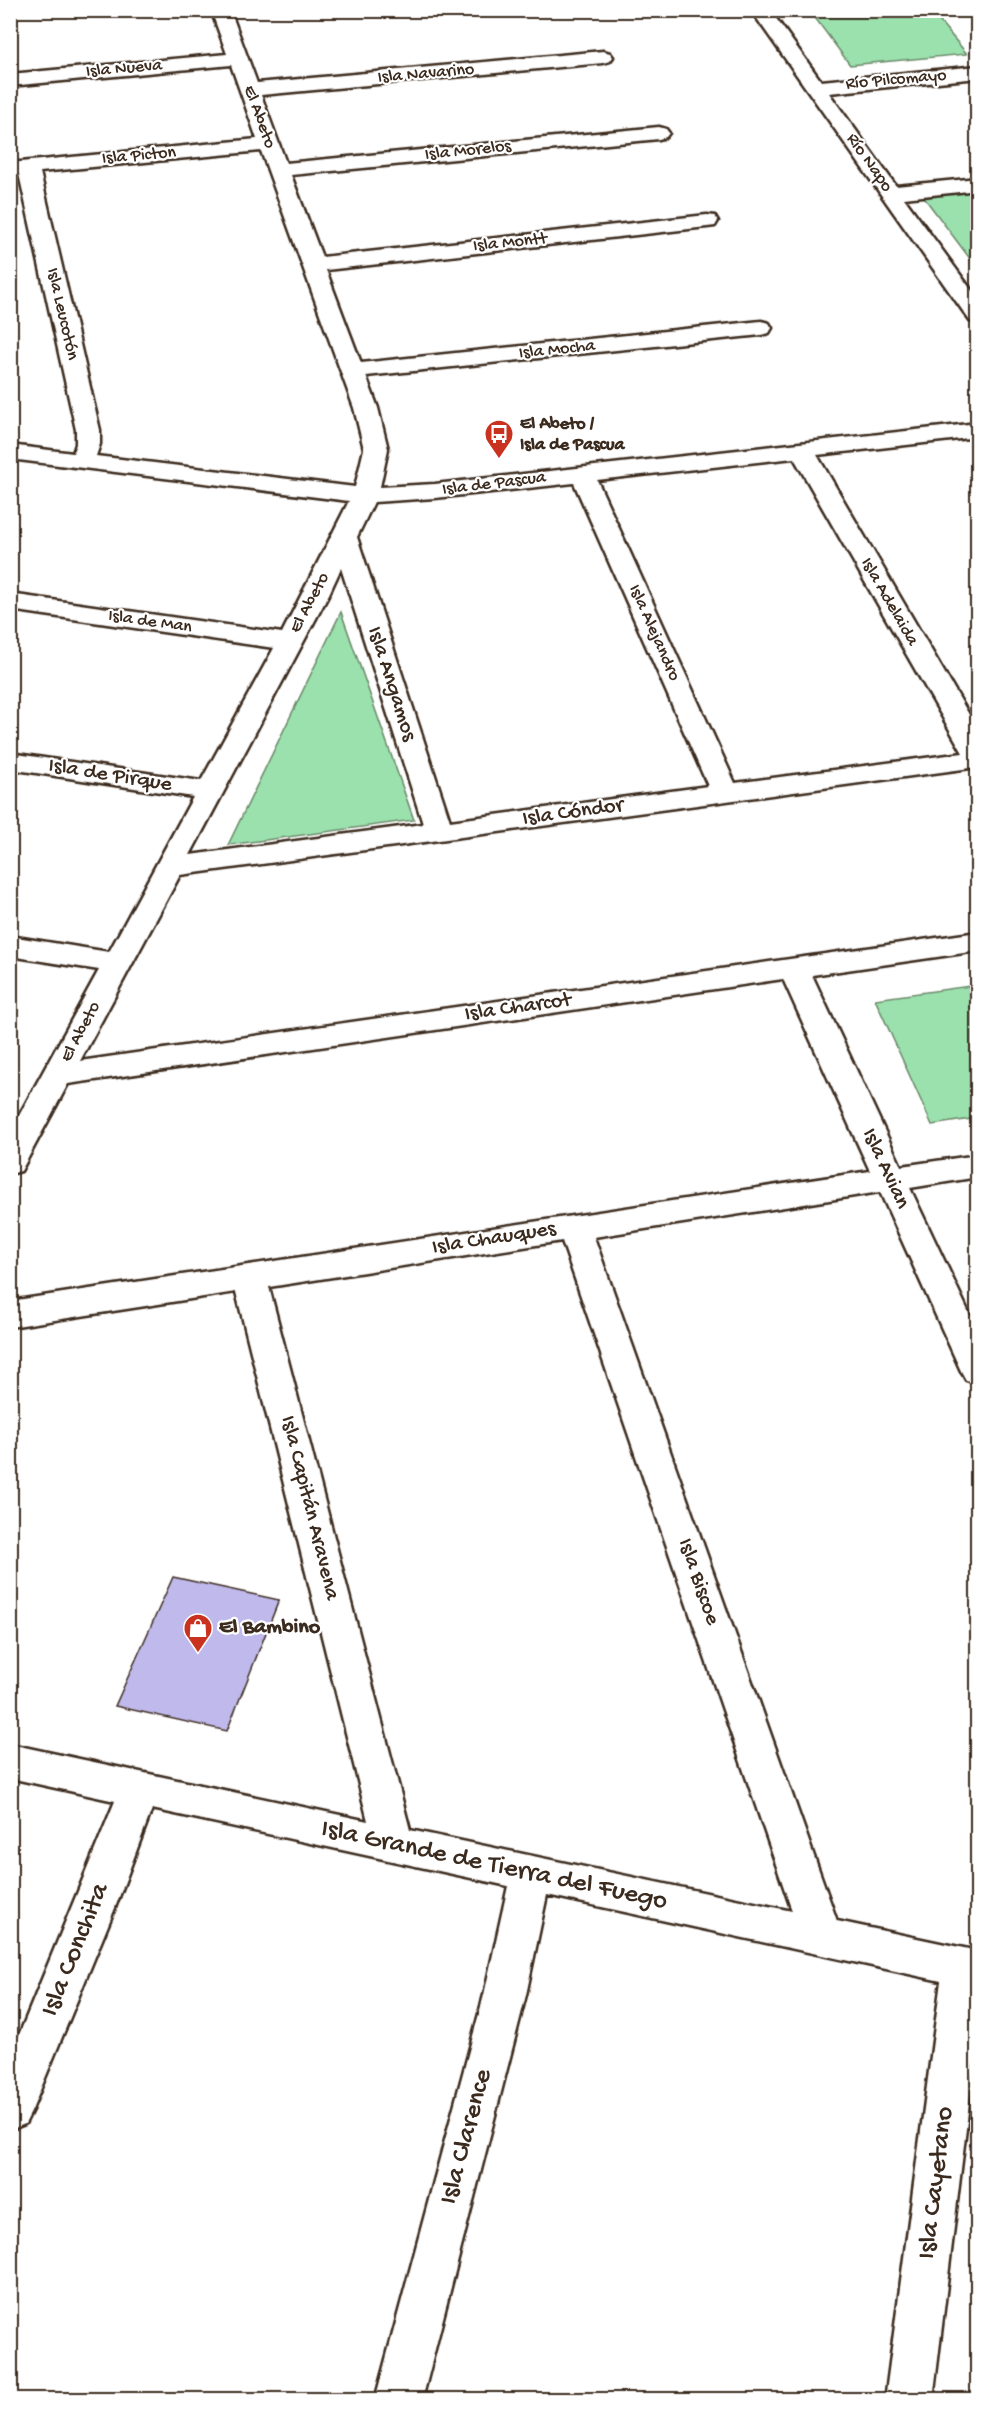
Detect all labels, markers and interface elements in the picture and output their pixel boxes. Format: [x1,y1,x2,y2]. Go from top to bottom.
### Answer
street label: Isla Nueva [85,55,164,83]
street label: Isla Navarino [377,59,475,89]
street label: Río Pilcomayo [845,65,947,95]
street label: El Abeto [238,83,280,151]
street label: Río Napo [841,130,897,196]
street label: Isla Morelos [424,136,514,166]
street label: Isla Picton [101,142,177,170]
street label: Isla Montt [472,229,550,257]
street label: Isla Leucotón [41,266,83,363]
street label: Isla Mocha [518,335,597,364]
place label: El Abeto / Isla de Pascua [520,414,625,456]
bus stop icon: El Abeto / Isla de Pascua [483,418,515,460]
street label: Isla de Pascua [441,467,548,501]
street label: Isla Adelaida [855,554,923,651]
street label: El Abeto [285,569,335,637]
street label: Isla Alejandro [623,582,685,684]
street label: Isla de Man [107,606,194,638]
street label: Isla Angamos [360,623,422,745]
street label: Isla de Pirque [46,753,174,799]
street label: Isla Cóndor [521,793,627,833]
street label: Isla Charcot [463,987,575,1028]
street label: El Abeto [56,998,106,1066]
street label: Isla Avian [855,1125,915,1214]
street label: Isla Chauques [430,1216,559,1262]
street label: Isla Capitán Aravena [274,1413,345,1604]
street label: Isla Biscoe [671,1535,725,1629]
shop icon: El Bambino [182,1612,214,1654]
place label: El Bambino [219,1615,321,1641]
street label: Isla Grande de Tierra del Fuego [318,1814,670,1918]
street label: Isla Conchita [35,1878,118,2021]
street label: Isla Clarence [434,2065,501,2208]
street label: Isla Cayetano [912,2105,962,2261]

